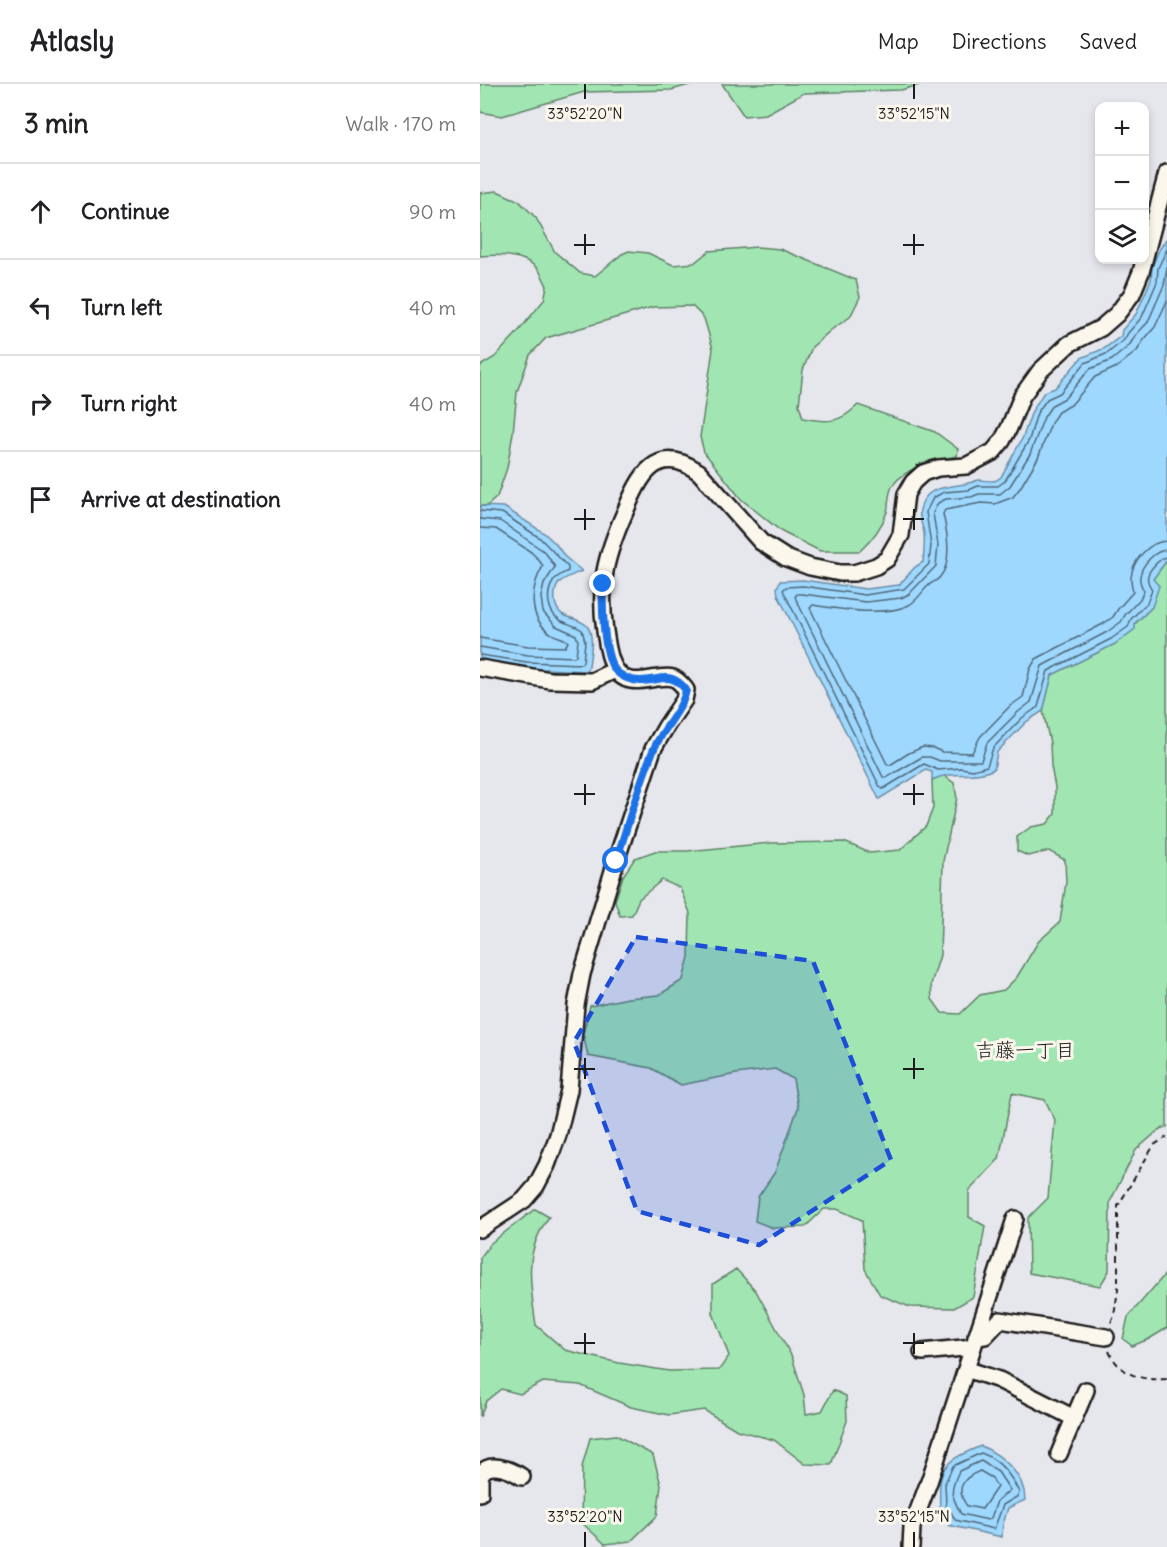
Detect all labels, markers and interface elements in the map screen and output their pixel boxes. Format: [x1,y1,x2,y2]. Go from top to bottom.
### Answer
text: Atlasly [30,23,114,59]
text: Map [878,28,919,55]
text: Directions [952,28,1046,55]
text: Saved [1079,28,1137,55]
map controls [1095,102,1149,264]
button: + [1095,102,1149,156]
text: 33°52'20"N [547,104,623,123]
text: 33°52'15"N [878,104,950,123]
text: 3 min [24,107,89,140]
text: Walk · 170 m [345,111,456,136]
button: − [1095,156,1149,210]
icon: ahead [24,195,57,228]
text: Continue [81,197,170,225]
text: 90 m [409,199,456,224]
button: layers [1095,210,1149,264]
icon: left [24,291,57,324]
text: Turn left [81,293,162,321]
text: 40 m [409,295,456,320]
icon: right [24,387,57,420]
text: Turn right [81,389,177,417]
text: 40 m [409,391,456,416]
icon: arrive [24,483,57,516]
text: Arrive at destination [81,485,281,513]
route end [589,570,615,596]
route start [602,847,628,873]
district label: 吉藤一丁目 [975,1037,1075,1062]
text: 33°52'20"N [547,1507,623,1526]
text: 33°52'15"N [878,1507,950,1526]

